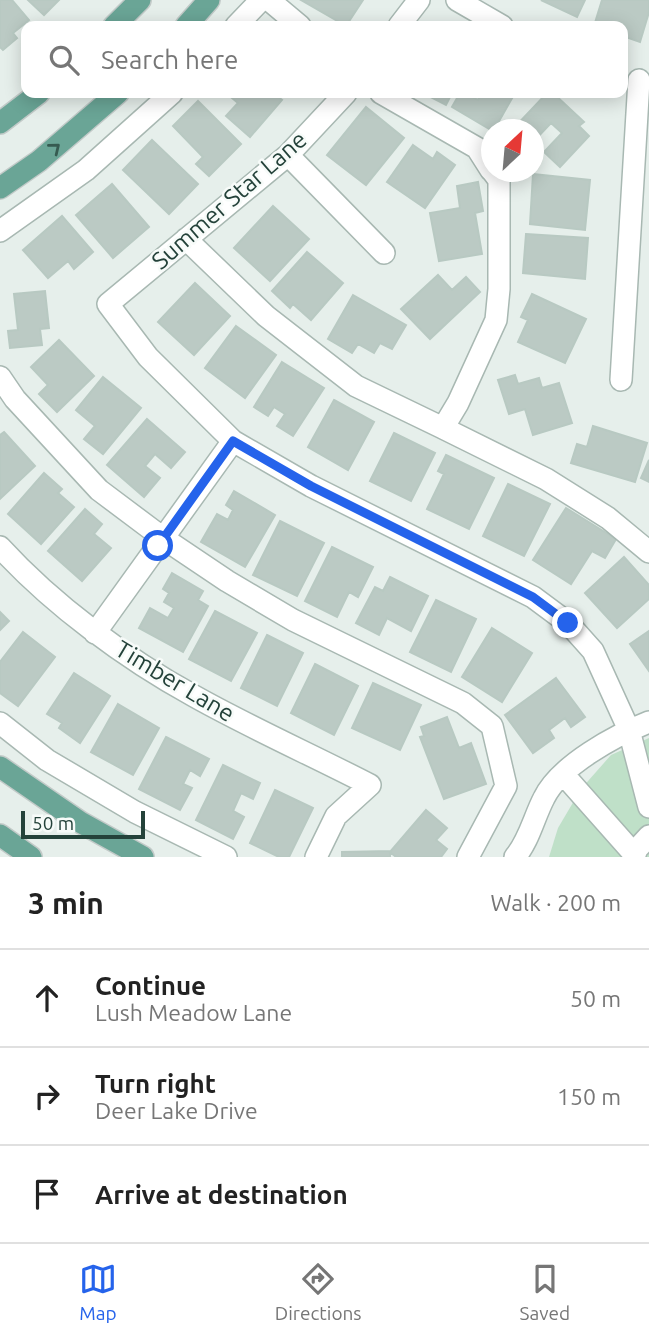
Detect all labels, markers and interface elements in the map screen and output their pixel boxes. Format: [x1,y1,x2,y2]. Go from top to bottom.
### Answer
search box [21,21,628,98]
icon: search [45,41,83,79]
text: Search here [101,45,238,74]
north arrow [481,119,544,182]
street label: Summer Star Lane [146,126,312,274]
one-way arrow [47,143,60,156]
route start [142,530,173,561]
route end [552,607,583,638]
street label: Timber Lane [111,635,239,727]
scale bar [21,808,145,840]
text: 50 m [32,812,74,834]
text: 3 min [28,886,104,920]
text: Walk · 200 m [490,890,621,915]
text: Continue [95,971,206,1000]
icon: ahead [28,979,66,1017]
text: 50 m [570,986,621,1011]
text: Lush Meadow Lane [95,1000,292,1025]
text: Turn right [95,1069,216,1098]
icon: right [28,1077,66,1115]
text: 150 m [557,1084,621,1109]
text: Deer Lake Drive [95,1098,258,1123]
icon: arrive [28,1175,66,1213]
text: Arrive at destination [95,1180,348,1209]
tab: Map [79,1260,117,1324]
tab: Directions [275,1260,362,1324]
tab: Saved [519,1260,570,1324]

